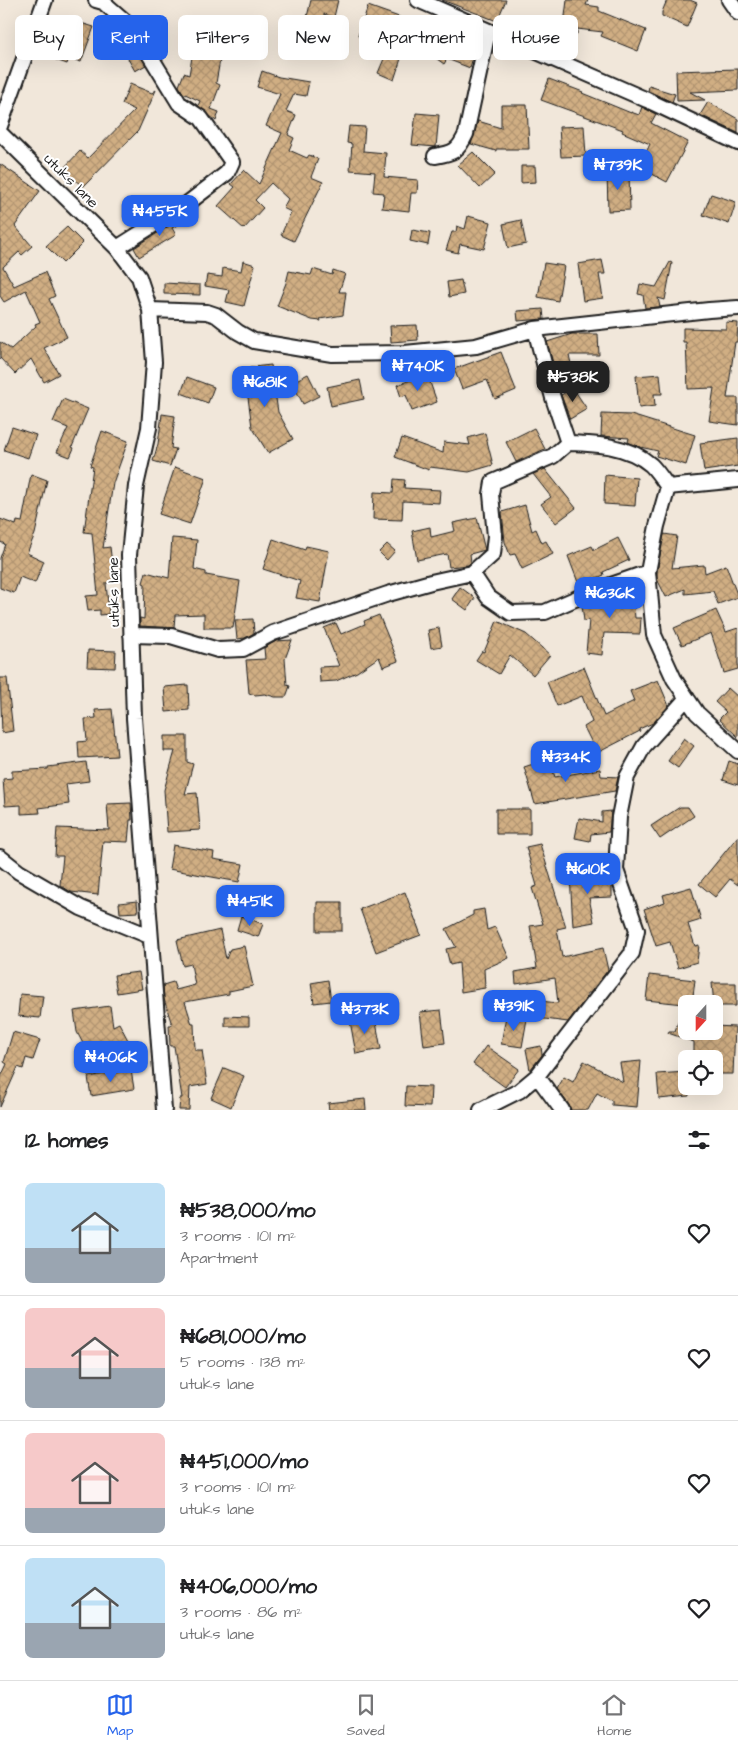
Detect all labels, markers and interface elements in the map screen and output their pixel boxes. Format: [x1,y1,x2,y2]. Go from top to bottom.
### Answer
chip: Buy [15,15,83,60]
chip: Rent [93,15,168,60]
chip: Filters [178,15,268,60]
chip: New [278,15,349,60]
chip: Apartment [359,15,483,60]
chip: House [493,15,578,60]
pin: ₦739K [583,148,653,191]
street label: utuks lane [39,149,103,213]
text: ₦739K [594,154,642,176]
pin: ₦455K [125,194,195,237]
text: ₦455K [133,200,187,222]
pin: ₦740K [383,350,453,392]
text: ₦740K [392,355,444,377]
pin: ₦538K [538,360,608,403]
pin: ₦681K [230,366,300,408]
text: ₦538K [547,366,599,388]
text: ₦681K [243,371,287,393]
street label: utuks lane [103,557,125,627]
pin: ₦636K [575,576,645,619]
text: ₦636K [585,582,635,604]
pin: ₦334K [531,740,601,783]
text: ₦334K [542,746,590,768]
pin: ₦610K [553,852,623,895]
text: ₦610K [566,858,610,880]
pin: ₦451K [215,884,285,927]
text: ₦451K [227,890,273,912]
pin: ₦391K [479,990,549,1032]
pin: ₦373K [330,992,400,1035]
text: ₦391K [494,995,534,1017]
north arrow [678,995,722,1040]
map controls [678,995,723,1095]
text: ₦373K [341,998,389,1020]
pin: ₦406K [76,1040,146,1083]
text: ₦406K [85,1046,137,1068]
button: locate [678,1050,723,1095]
text: 12 homes [25,1126,109,1155]
icon: filters [685,1126,713,1154]
text: ₦538,000/mo [180,1196,316,1225]
icon: home [65,1203,125,1263]
icon: heart [685,1219,713,1247]
text: 3 rooms · 101 m² [180,1225,296,1247]
text: Apartment [180,1247,258,1269]
text: ₦681,000/mo [180,1322,306,1351]
icon: home [65,1328,125,1388]
icon: heart [685,1344,713,1372]
text: 5 rooms · 138 m² [180,1351,306,1373]
text: utuks lane [180,1373,254,1395]
text: ₦451,000/mo [180,1447,308,1476]
icon: home [65,1453,125,1513]
icon: heart [685,1469,713,1497]
text: 3 rooms · 101 m² [180,1476,296,1498]
text: utuks lane [180,1498,254,1520]
text: ₦406,000/mo [180,1572,317,1601]
icon: home [65,1578,125,1638]
icon: heart [685,1594,713,1622]
text: 3 rooms · 86 m² [180,1601,302,1623]
text: utuks lane [180,1623,254,1645]
tab: Map [106,1691,134,1741]
tab: Saved [347,1691,385,1741]
tab: Home [597,1691,632,1741]

